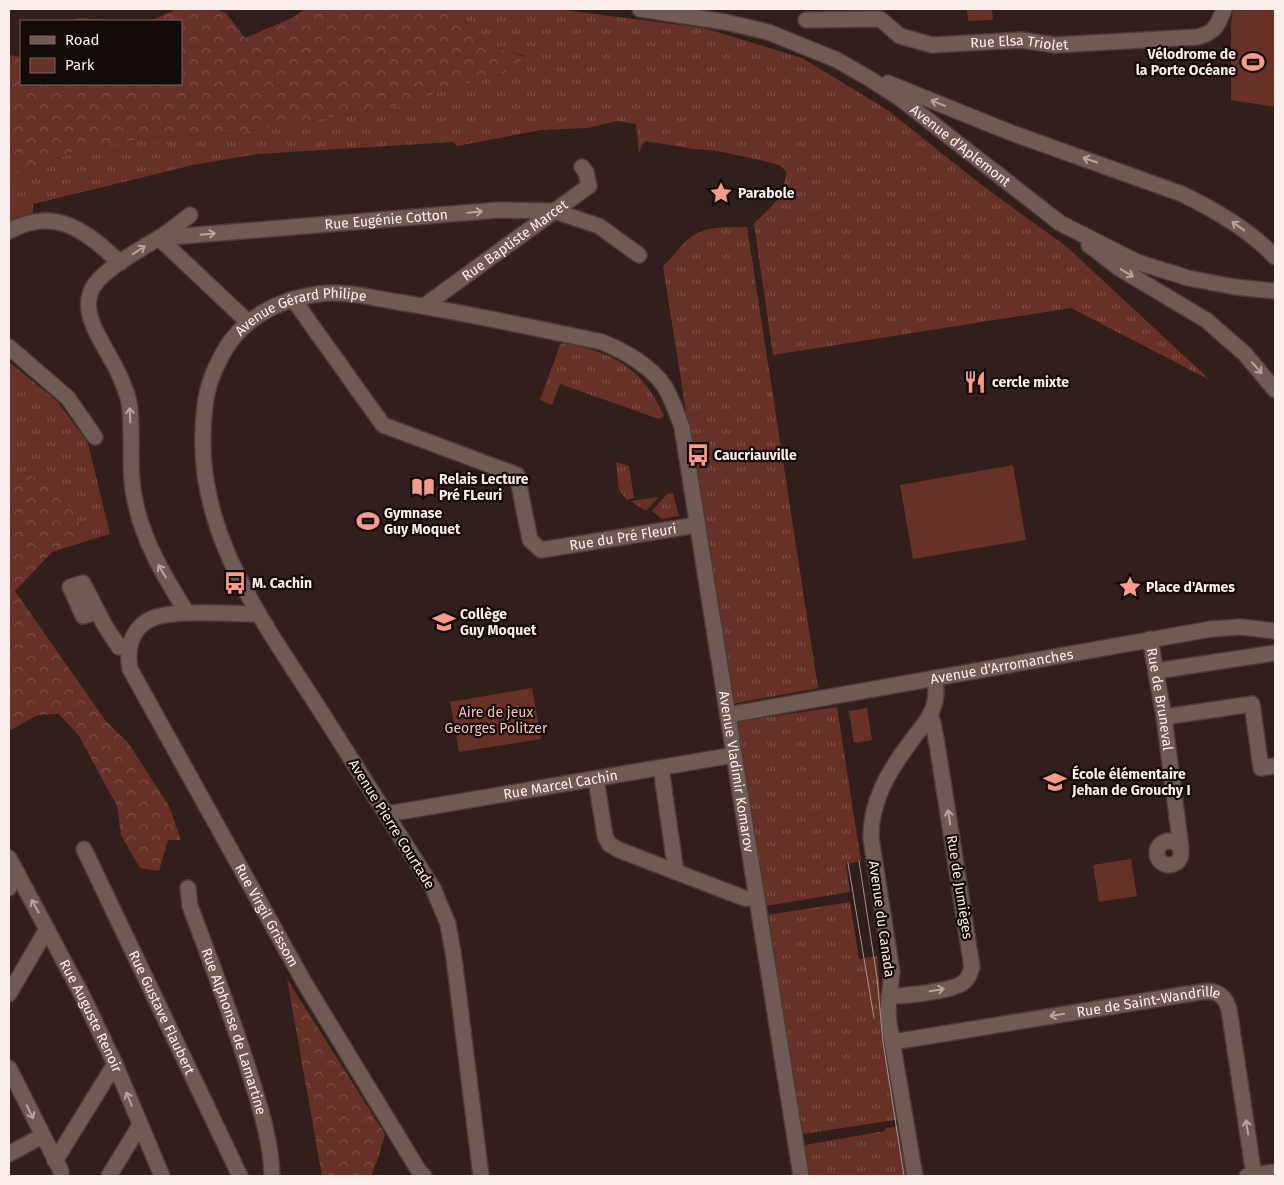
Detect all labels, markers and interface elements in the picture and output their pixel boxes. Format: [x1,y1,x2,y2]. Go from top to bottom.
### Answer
legend [20,20,182,85]
text: Road [65,31,100,49]
street label: Rue Elsa Triolet [970,32,1070,54]
place label: Vélodrome de la Porte Océane [1136,46,1236,79]
sports icon: Vélodrome de la Porte Océane [1240,49,1266,75]
text: Park [65,56,95,74]
one-way arrow [931,98,946,107]
street label: Avenue d'Aplemont [907,101,1015,191]
one-way arrow [1083,155,1098,164]
place icon: Parabole [708,180,734,206]
place label: Parabole [738,185,795,202]
street label: Rue Baptiste Marcet [459,196,572,285]
street label: Rue Eugénie Cotton [324,206,449,233]
one-way arrow [466,207,482,217]
one-way arrow [1231,221,1245,232]
one-way arrow [200,229,216,238]
one-way arrow [131,245,145,255]
one-way arrow [1119,268,1133,278]
street label: Avenue Gérard Philipe [231,285,368,340]
one-way arrow [1252,362,1263,375]
restaurant icon: cercle mixte [962,369,988,395]
place label: cercle mixte [992,374,1069,391]
one-way arrow [125,407,135,423]
bus stop icon: Caucriauville [685,442,711,468]
place label: Caucriauville [714,447,797,464]
place label: Relais Lecture Pré FLeuri [439,471,529,504]
library icon: Relais Lecture Pré FLeuri [410,474,436,500]
place label: Gymnase Guy Moquet [384,505,461,538]
sports icon: Gymnase Guy Moquet [355,508,381,534]
street label: Rue du Pré Fleuri [568,520,678,554]
one-way arrow [157,565,167,579]
bus stop icon: M. Cachin [222,570,248,596]
place icon: Place d'Armes [1117,574,1143,600]
place label: M. Cachin [252,575,312,592]
place label: Place d'Armes [1146,579,1235,596]
place label: Collège Guy Moquet [460,606,537,639]
school or university icon: Collège Guy Moquet [431,609,457,635]
street label: Avenue d'Arromanches [929,646,1075,688]
street label: Rue de Bruneval [1143,647,1176,752]
street label: Avenue Vladimir Komarov [715,690,757,854]
park label: Aire de jeux Georges Politzer [445,704,548,737]
street label: Avenue Pierre Courtade [345,756,438,892]
place label: École élémentaire Jehan de Grouchy I [1071,765,1191,799]
street label: Rue Marcel Cachin [502,767,619,803]
school or university icon: École élémentaire Jehan de Grouchy I [1042,769,1068,795]
one-way arrow [943,809,953,825]
street label: Rue de Jumièges [943,834,976,941]
street label: Avenue du Canada [865,860,898,978]
street label: Rue Virgil Grissom [231,861,302,970]
one-way arrow [30,899,40,914]
street label: Rue Alphonse de Lamartine [197,946,270,1117]
street label: Rue Gustave Flaubert [125,948,199,1078]
street label: Rue Auguste Renoir [56,957,126,1076]
street label: Rue de Saint-Wandrille [1075,983,1224,1021]
one-way arrow [929,985,945,995]
one-way arrow [1050,1010,1066,1020]
one-way arrow [124,1092,134,1107]
one-way arrow [26,1104,35,1119]
one-way arrow [1241,1119,1251,1135]

